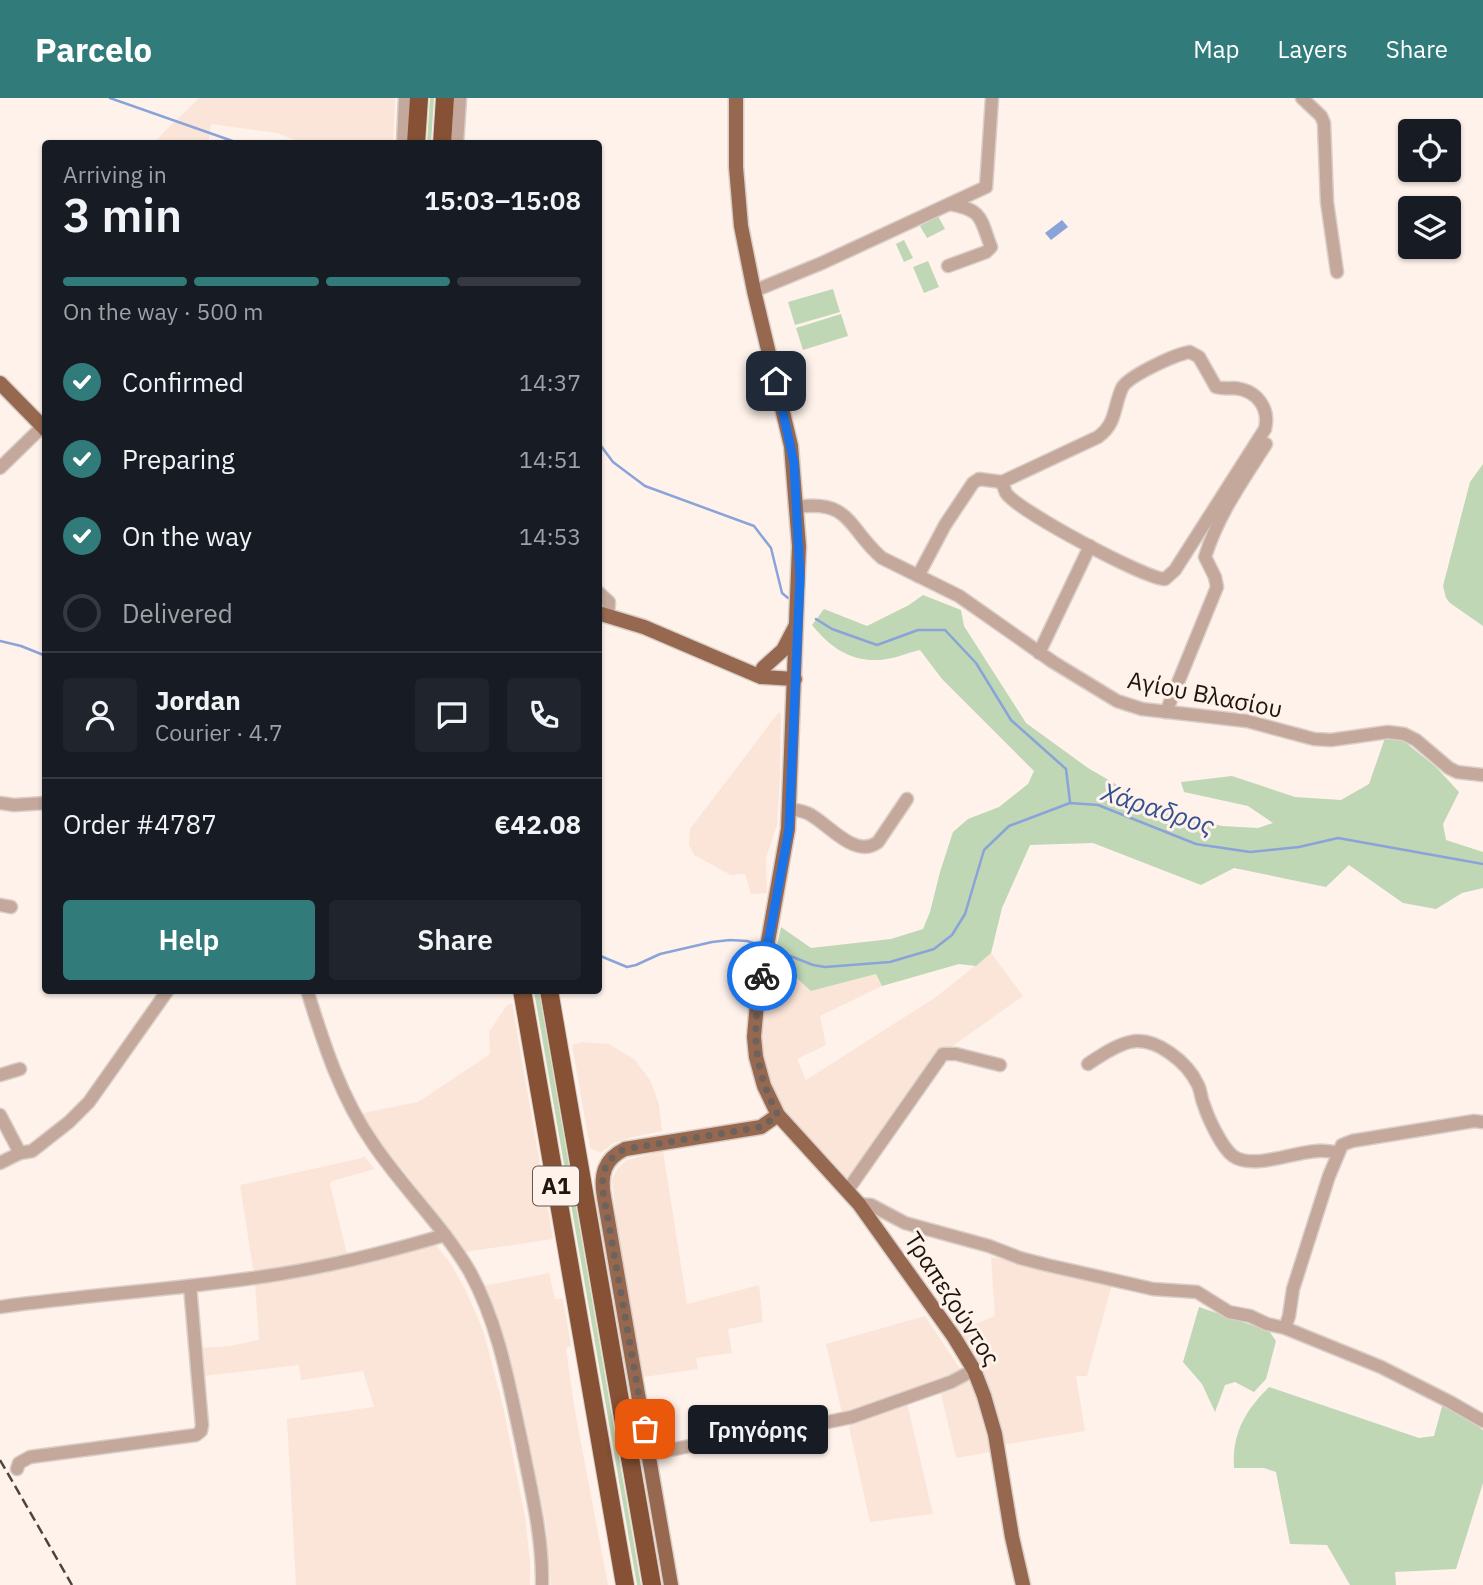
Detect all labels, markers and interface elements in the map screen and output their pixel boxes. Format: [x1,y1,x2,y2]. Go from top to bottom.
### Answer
text: Parcelo [35,28,152,71]
text: Map [1193,33,1240,65]
text: Layers [1278,33,1348,65]
text: Share [1386,33,1448,65]
map controls [1398,119,1461,259]
button: locate [1398,119,1461,182]
text: Arriving in [63,159,167,189]
text: 15:03–15:08 [424,183,581,217]
text: 3 min [63,185,182,245]
button: layers [1398,196,1461,259]
text: On the way · 500 m [63,296,263,326]
pin [746,351,806,411]
icon: home [757,362,795,400]
icon: check [63,363,101,401]
text: Confirmed [122,365,244,399]
text: 14:37 [519,367,581,397]
icon: check [63,440,101,478]
text: Preparing [122,442,235,476]
text: 14:51 [519,444,581,474]
icon: check [63,517,101,555]
text: On the way [122,519,252,553]
text: 14:53 [519,521,581,551]
text: Delivered [122,596,233,630]
street label: Αγίου Βλασίου [1125,663,1285,725]
button: person [63,678,137,752]
button: chat [415,678,489,752]
button: phone [507,678,581,752]
text: Jordan [155,683,241,717]
text: Courier · 4.7 [155,717,283,747]
water label: Χάραδρος [1097,774,1220,842]
text: Order #4787 [63,807,217,841]
text: €42.08 [494,807,581,841]
button: Help [63,900,315,980]
button: Share [329,900,581,980]
courier [727,941,797,1011]
icon: bike [743,957,781,995]
road number: Α1 [533,1166,579,1205]
street label: Τραπεζούντος [898,1225,1008,1371]
pin [615,1399,675,1459]
callout: Γρηγόρης [687,1404,827,1454]
icon: bag [626,1410,664,1448]
text: Γρηγόρης [708,1414,808,1444]

